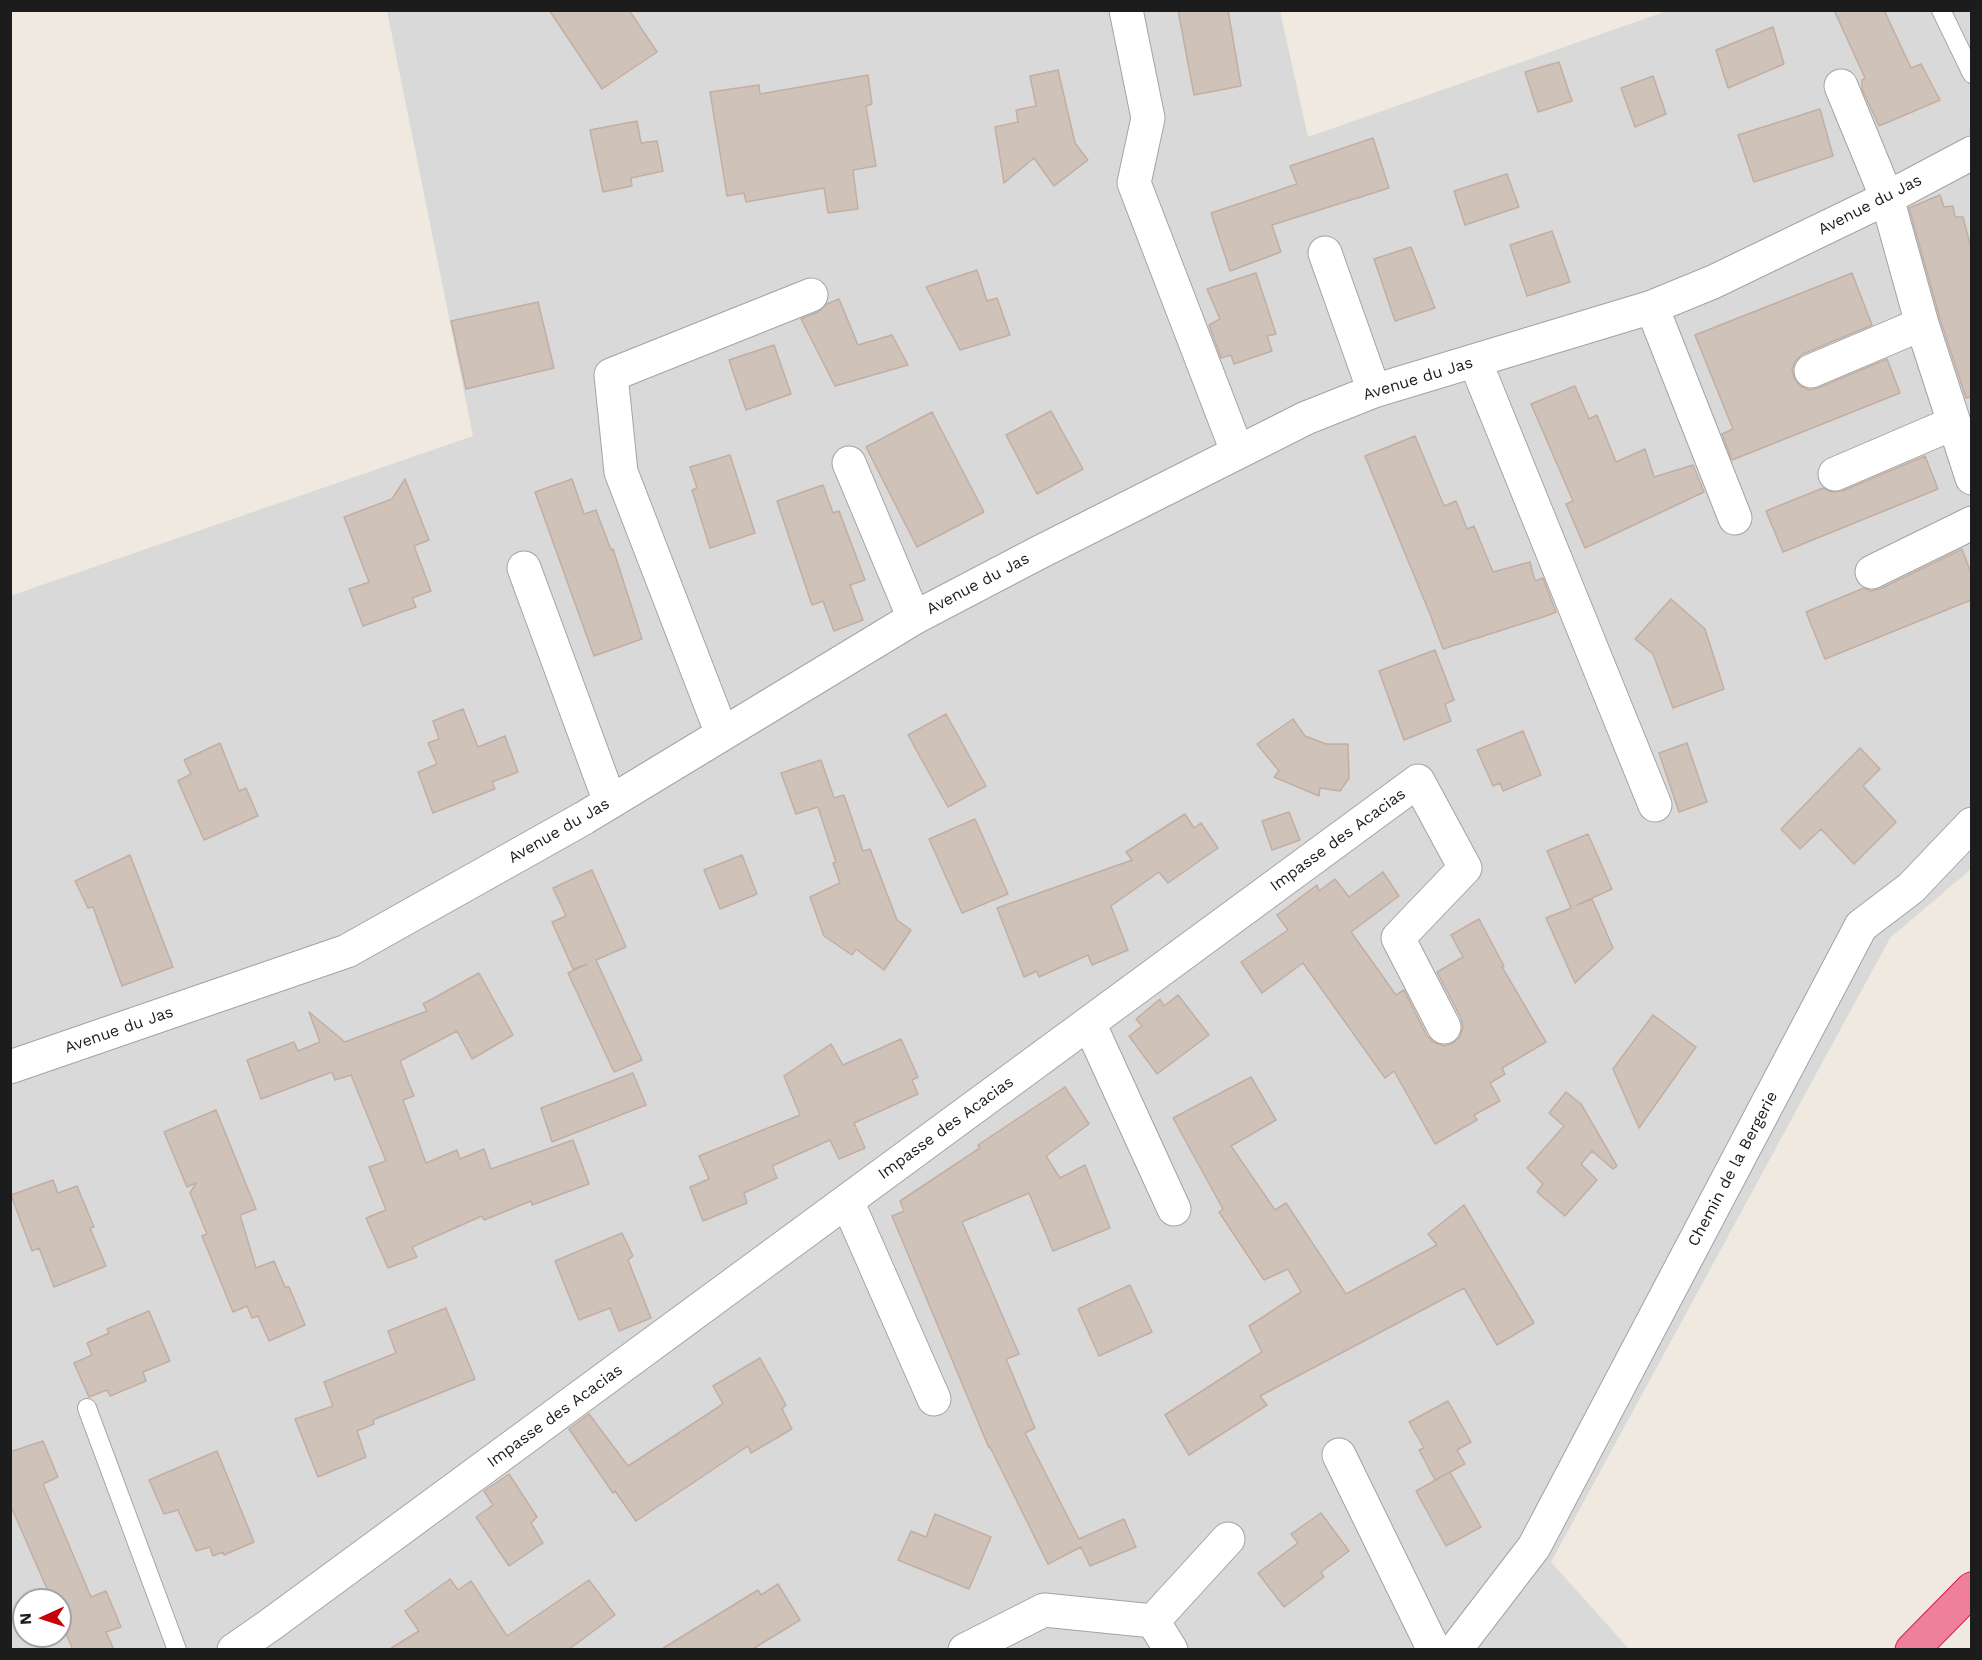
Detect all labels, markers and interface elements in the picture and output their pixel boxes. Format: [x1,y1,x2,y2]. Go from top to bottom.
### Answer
street label: Avenue du Jas [1815,171,1925,239]
street label: Avenue du Jas [1361,353,1475,405]
street label: Avenue du Jas [923,549,1033,619]
street label: Impasse des Acacias [1266,784,1410,896]
street label: Avenue du Jas [505,794,613,868]
street label: Avenue du Jas [62,1002,176,1058]
street label: Impasse des Acacias [874,1072,1018,1184]
street label: Chemin de la Bergerie [1684,1088,1782,1250]
street label: Impasse des Acacias [483,1360,627,1472]
north arrow [12,1588,72,1648]
text: N [16,1612,35,1625]

